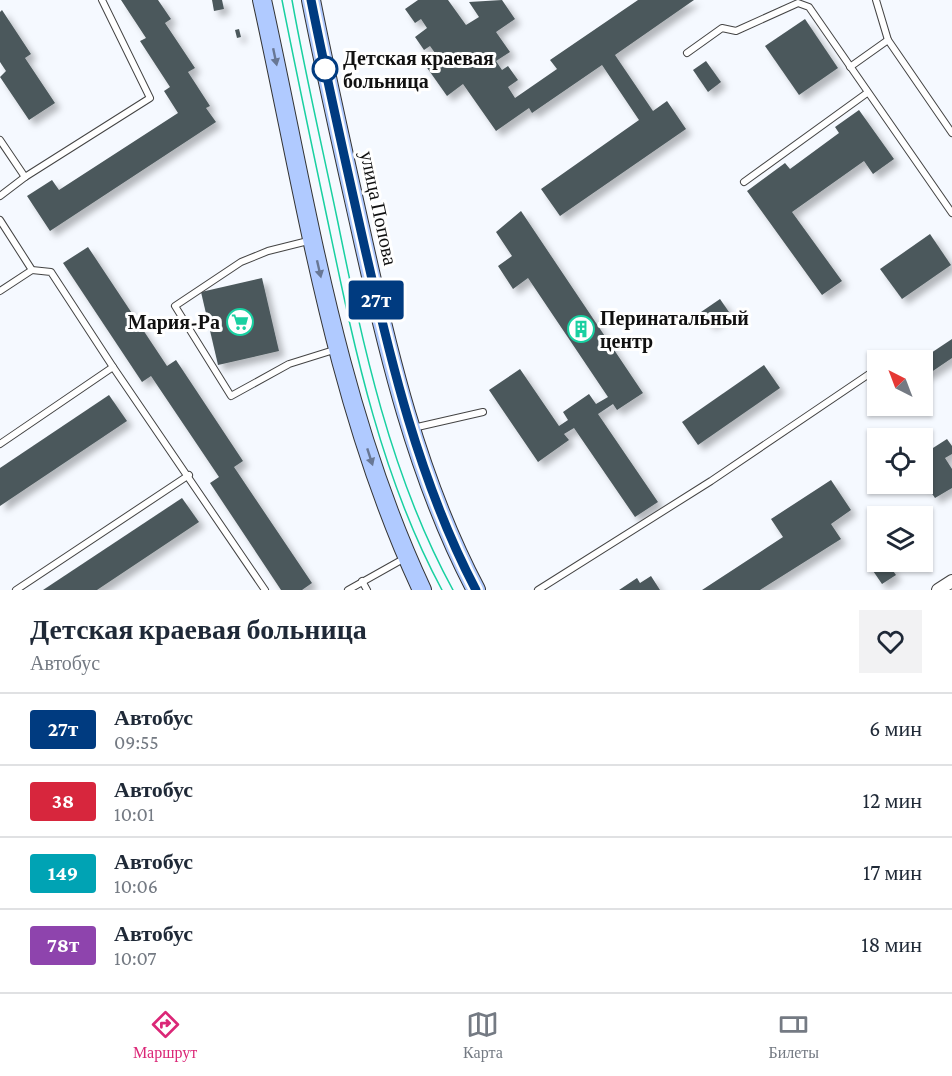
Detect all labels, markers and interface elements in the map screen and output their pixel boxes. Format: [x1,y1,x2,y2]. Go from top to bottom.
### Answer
place label: Детская краевая больница [343,47,494,92]
one-way arrow [270,48,280,67]
marker: Детская краевая больница [312,56,338,82]
street label: улица Попова [355,149,402,268]
one-way arrow [315,259,324,278]
line badge: 27т [342,280,410,320]
text: 27т [361,288,391,312]
supermarket icon: Мария-Ра [225,307,255,337]
place label: Перинатальный центр [600,307,749,353]
place label: Мария-Ра [128,311,220,334]
building icon: Перинатальный центр [566,314,596,344]
north arrow [867,350,933,416]
map controls [867,350,933,572]
button: locate [867,428,933,494]
one-way arrow [366,448,375,466]
button: layers [867,506,933,572]
button: heart [859,610,922,673]
text: Детская краевая больница [30,614,367,645]
text: Автобус [30,652,100,674]
text: Автобус [114,705,193,730]
text: 6 мин [869,716,922,741]
text: 27т [48,717,78,741]
text: 09:55 [114,731,159,753]
text: Автобус [114,777,193,802]
text: 12 мин [863,788,922,813]
text: 38 [52,789,74,813]
text: 10:01 [114,803,154,825]
text: Автобус [114,849,193,874]
text: 17 мин [863,860,922,885]
text: 149 [48,861,78,885]
text: 10:06 [114,875,158,897]
text: Автобус [114,921,193,946]
text: 18 мин [861,932,922,957]
text: 78т [47,933,79,957]
text: 10:07 [114,947,157,969]
tab: Маршрут [133,1008,197,1062]
tab: Карта [463,1008,503,1062]
tab: Билеты [769,1008,819,1062]

